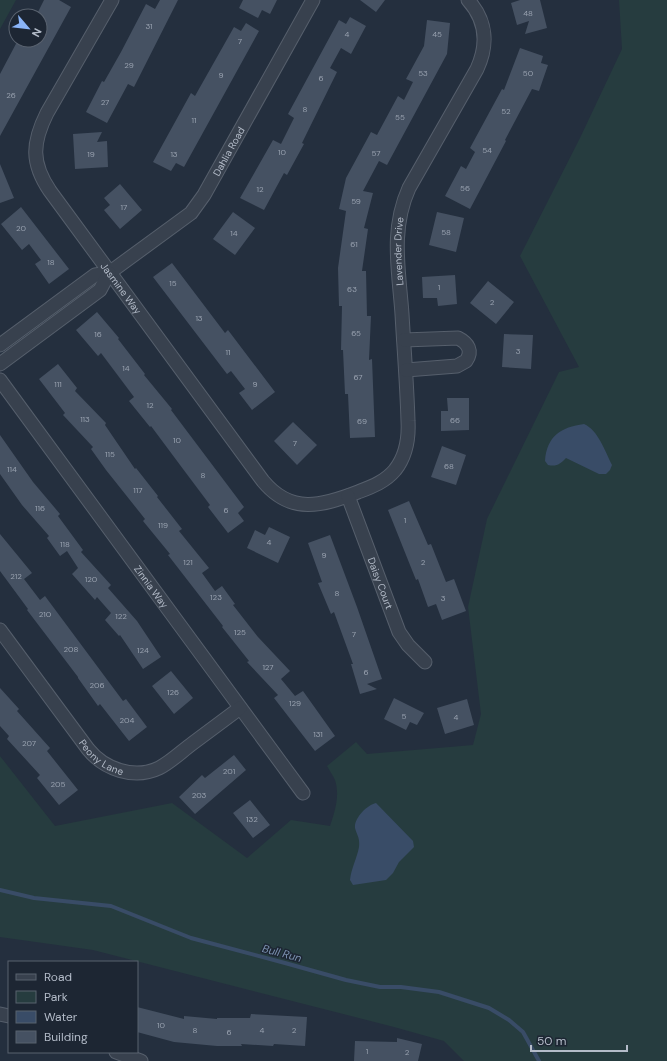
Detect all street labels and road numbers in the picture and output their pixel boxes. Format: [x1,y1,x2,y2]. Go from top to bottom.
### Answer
street label: Dahlia Road [210,125,248,178]
street label: Lavender Drive [391,216,407,286]
street label: Jasmine Way [98,260,145,317]
street label: Daisy Court [365,556,396,611]
street label: Zinnia Way [131,563,171,611]
street label: Peony Lane [76,737,125,778]

